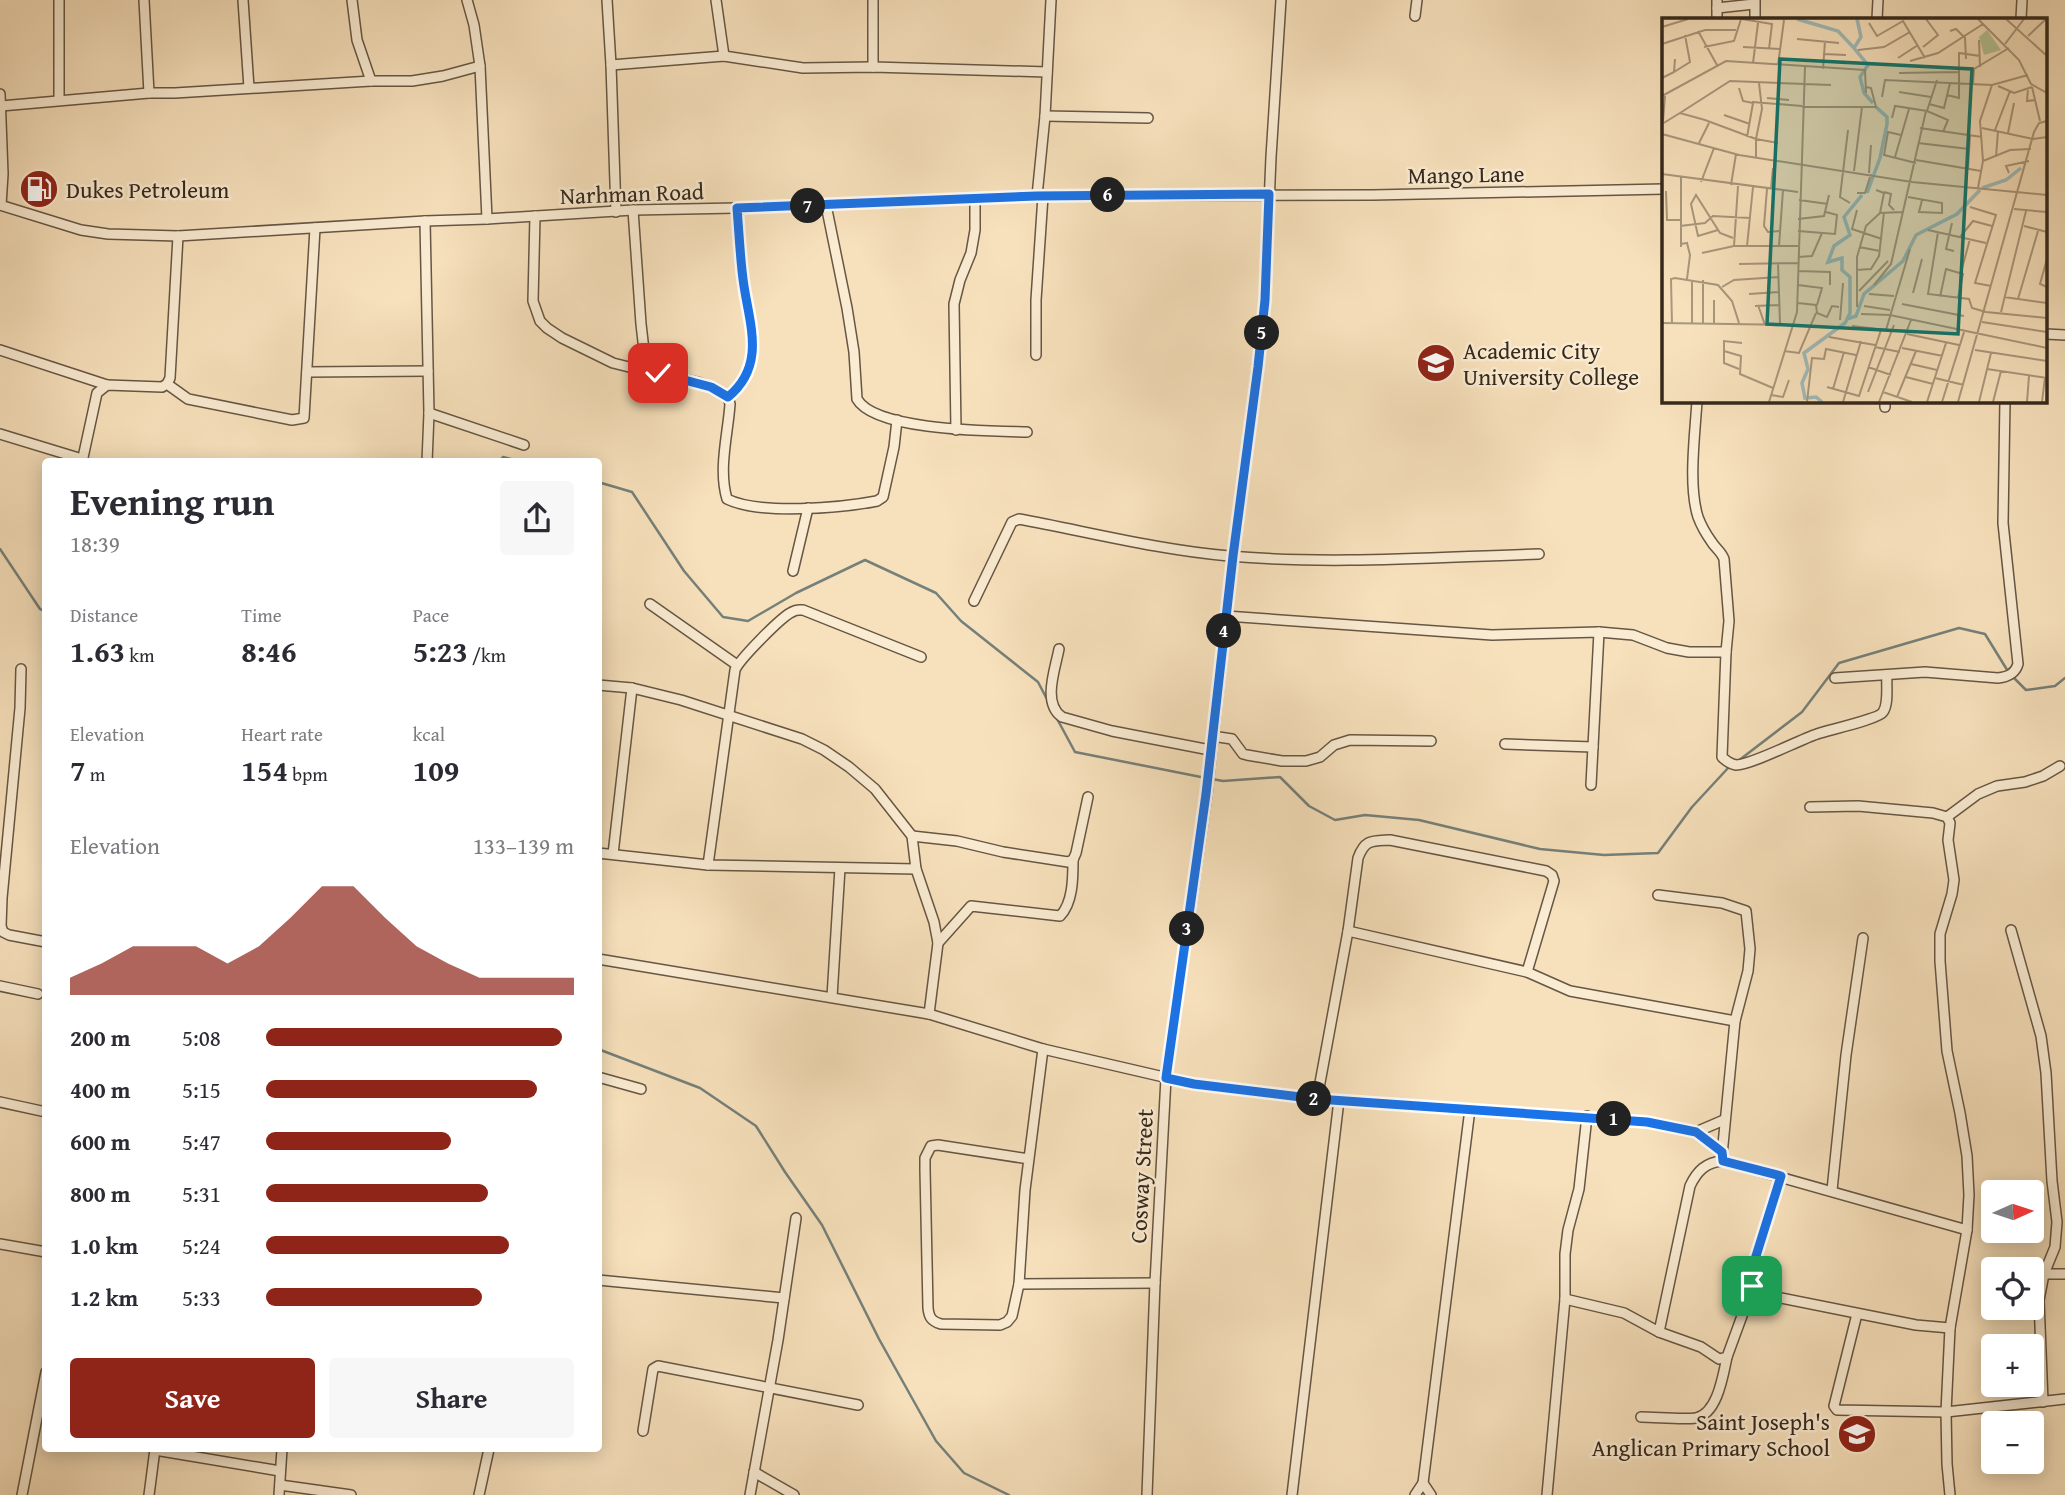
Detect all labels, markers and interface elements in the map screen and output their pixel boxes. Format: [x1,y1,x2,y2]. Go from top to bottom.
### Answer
inset map [1662,18,2048,402]
street label: Mango Lane [1407,156,1525,192]
fuel station icon: Dukes Petroleum [18,168,60,210]
place label: Dukes Petroleum [66,173,229,206]
street label: Narhman Road [559,174,705,212]
pin: 6 [1090,178,1126,212]
text: 6 [1103,180,1112,208]
pin: 7 [790,188,826,224]
text: 7 [803,191,812,219]
pin: 5 [1244,316,1280,350]
text: 5 [1257,318,1266,346]
place label: Academic City University College [1463,334,1639,393]
school or university icon: Academic City University College [1415,342,1457,384]
pin [628,343,688,403]
icon: check [639,354,677,392]
text: Evening run [70,473,274,529]
button: share [500,481,574,555]
text: 18:39 [70,527,120,560]
text: Distance [70,601,138,629]
text: Time [241,601,282,629]
text: Pace [413,601,449,629]
pin: 4 [1206,614,1242,648]
text: 4 [1219,616,1228,644]
text: 1.63 [70,629,125,673]
text: 8:46 [241,629,296,673]
text: 5:23 [413,629,468,673]
text: km [125,641,154,669]
text: /km [468,641,506,669]
text: Elevation [70,720,144,748]
text: Heart rate [241,720,323,748]
text: kcal [413,720,445,748]
text: 7 [70,748,86,792]
text: 154 [241,748,288,792]
text: 109 [413,748,459,792]
text: m [86,760,105,788]
text: bpm [288,760,328,788]
text: Elevation [70,829,160,862]
text: 133–139 m [473,829,574,862]
pin: 3 [1170,912,1204,946]
text: 3 [1182,914,1191,942]
text: 200 m [70,1021,131,1054]
text: 5:08 [182,1021,221,1054]
text: 400 m [70,1073,131,1106]
text: 5:15 [182,1073,221,1106]
pin: 2 [1296,1082,1332,1116]
text: 2 [1309,1084,1318,1112]
pin: 1 [1596,1102,1632,1136]
text: 1 [1609,1104,1618,1132]
street label: Cosway Street [1121,1108,1161,1244]
text: 600 m [70,1125,131,1158]
text: 5:47 [182,1125,221,1158]
text: 800 m [70,1177,131,1210]
text: 5:31 [182,1177,221,1210]
north arrow [1981,1180,2044,1242]
map controls [1981,1180,2044,1474]
text: 1.0 km [70,1229,138,1262]
text: 5:24 [182,1229,221,1262]
pin [1722,1256,1782,1316]
button: locate [1981,1257,2044,1320]
icon: arrive [1733,1267,1771,1305]
text: 1.2 km [70,1281,138,1314]
text: 5:33 [182,1281,221,1314]
button: + [1981,1334,2044,1397]
button: Save [70,1358,315,1438]
button: Share [329,1358,574,1438]
place label: Saint Joseph's Anglican Primary School [1592,1405,1830,1464]
button: − [1981,1411,2044,1474]
school or university icon: Saint Joseph's Anglican Primary School [1836,1413,1878,1455]

